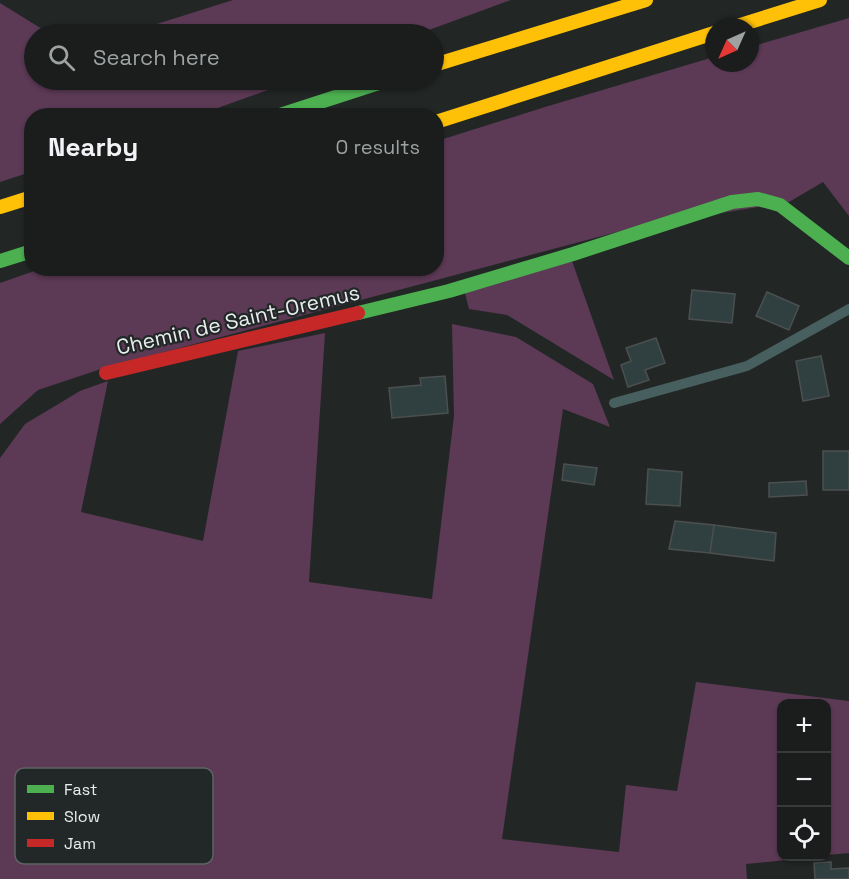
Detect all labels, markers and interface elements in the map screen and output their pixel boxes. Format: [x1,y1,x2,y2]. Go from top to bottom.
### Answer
north arrow [705,18,759,72]
search box [24,24,444,90]
icon: search [45,41,78,74]
text: Search here [93,43,220,71]
text: Nearby [48,130,138,164]
text: 0 results [336,134,420,160]
street label: Chemin de Saint-Oremus [114,278,362,361]
map controls [777,699,831,861]
button: + [777,699,831,753]
button: − [777,753,831,807]
legend [15,768,213,864]
text: Fast [64,779,97,800]
text: Slow [64,806,100,827]
button: locate [777,807,831,861]
text: Jam [64,833,96,854]

